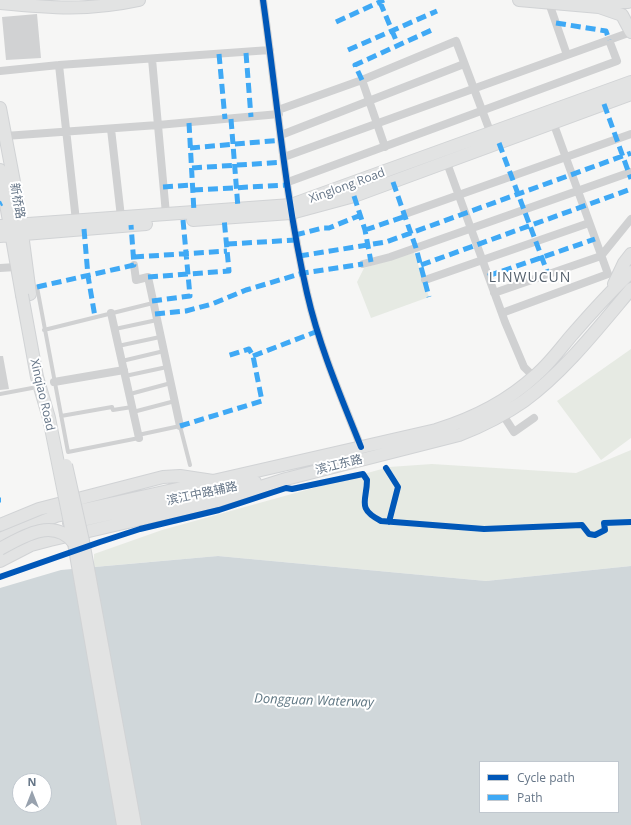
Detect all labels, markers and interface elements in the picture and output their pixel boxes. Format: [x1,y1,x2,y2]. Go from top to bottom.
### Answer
street label: Xinglong Road [307,166,387,206]
street label: 新桥路 [7,182,27,220]
district label: LINWUCUN [489,270,571,286]
street label: Xinqiao Road [27,358,57,432]
street label: 滨江东路 [314,452,364,478]
street label: 滨江中路辅路 [165,479,239,509]
water label: Dongguan Waterway [254,691,374,711]
legend [479,761,619,813]
text: Cycle path [517,769,575,786]
north arrow [12,773,52,813]
text: N [28,774,36,789]
text: Path [517,789,543,806]

